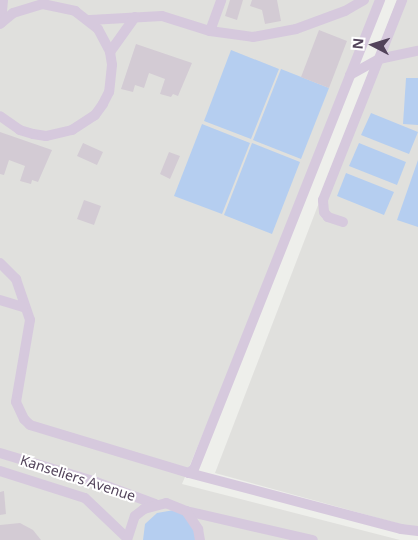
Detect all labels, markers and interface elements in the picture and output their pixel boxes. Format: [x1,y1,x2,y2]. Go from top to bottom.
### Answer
north arrow [348,20,398,70]
text: N [348,37,368,50]
street label: Kanseliers Avenue [18,451,138,505]

